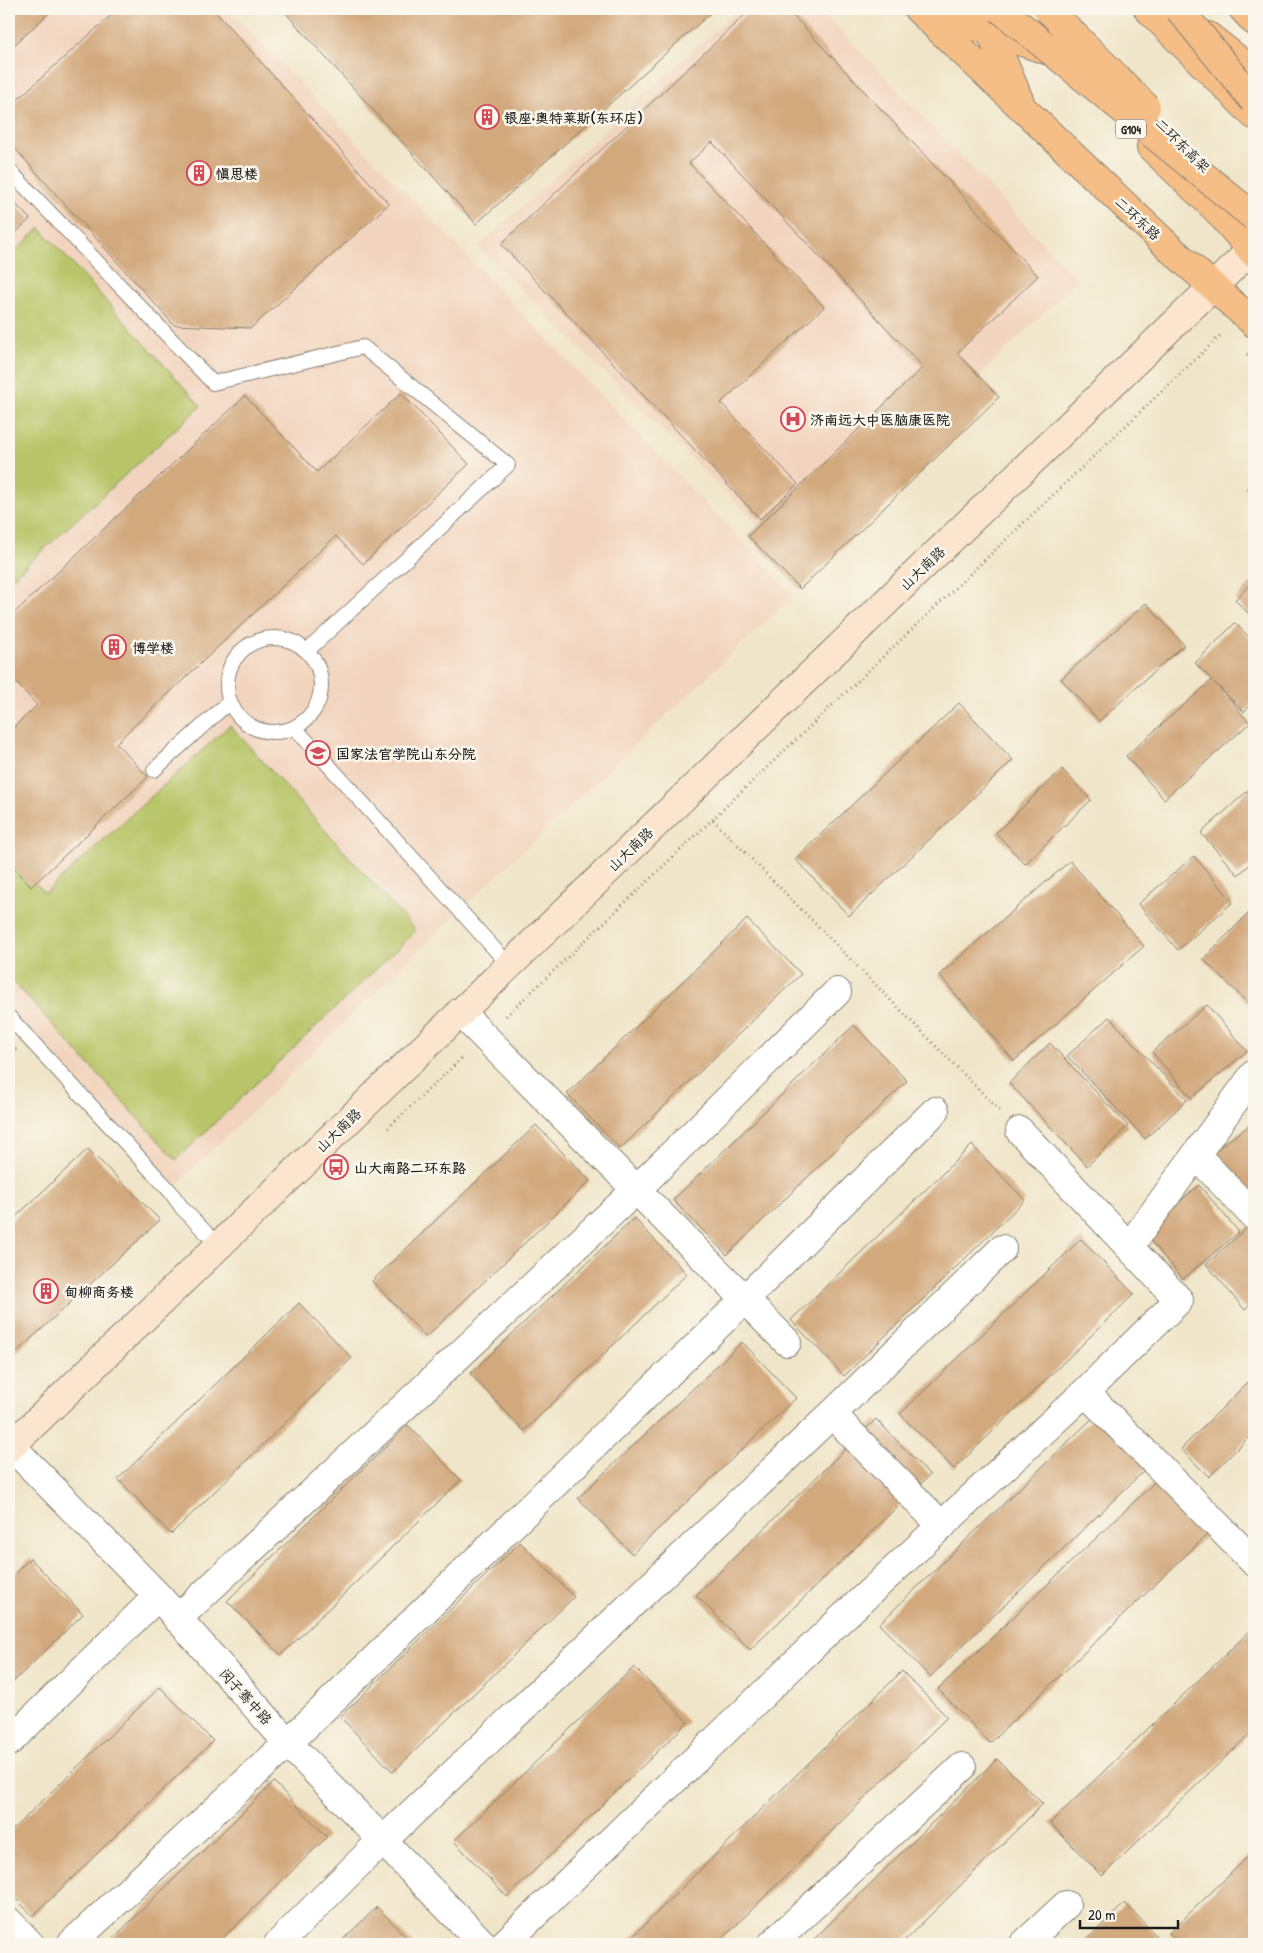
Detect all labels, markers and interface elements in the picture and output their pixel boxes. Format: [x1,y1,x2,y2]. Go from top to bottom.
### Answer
building icon: 银座·奥特莱斯(东环店) [474,104,500,130]
place label: 银座·奥特莱斯(东环店) [504,108,643,127]
street label: 二环东高架 [1152,114,1214,176]
road number: G104 [1116,120,1146,138]
building icon: 慎思楼 [186,160,212,186]
place label: 慎思楼 [216,164,258,183]
street label: 二环东路 [1111,192,1165,244]
hospital icon: 济南远大中医脑康医院 [780,406,806,432]
place label: 济南远大中医脑康医院 [810,410,950,429]
street label: 山大南路 [895,542,949,594]
building icon: 博学楼 [101,634,127,660]
place label: 博学楼 [132,638,174,657]
school or university icon: 国家法官学院山东分院 [305,740,331,766]
place label: 国家法官学院山东分院 [336,744,476,763]
street label: 山大南路 [603,823,657,875]
street label: 山大南路 [311,1104,365,1156]
bus stop icon: 山大南路二环东路 [323,1154,349,1180]
place label: 山大南路二环东路 [354,1158,466,1177]
building icon: 甸柳商务楼 [33,1278,59,1304]
place label: 甸柳商务楼 [64,1282,134,1301]
street label: 闵子骞中路 [216,1664,276,1728]
scale bar [1080,1898,1178,1930]
text: 20 m [1088,1904,1115,1925]

